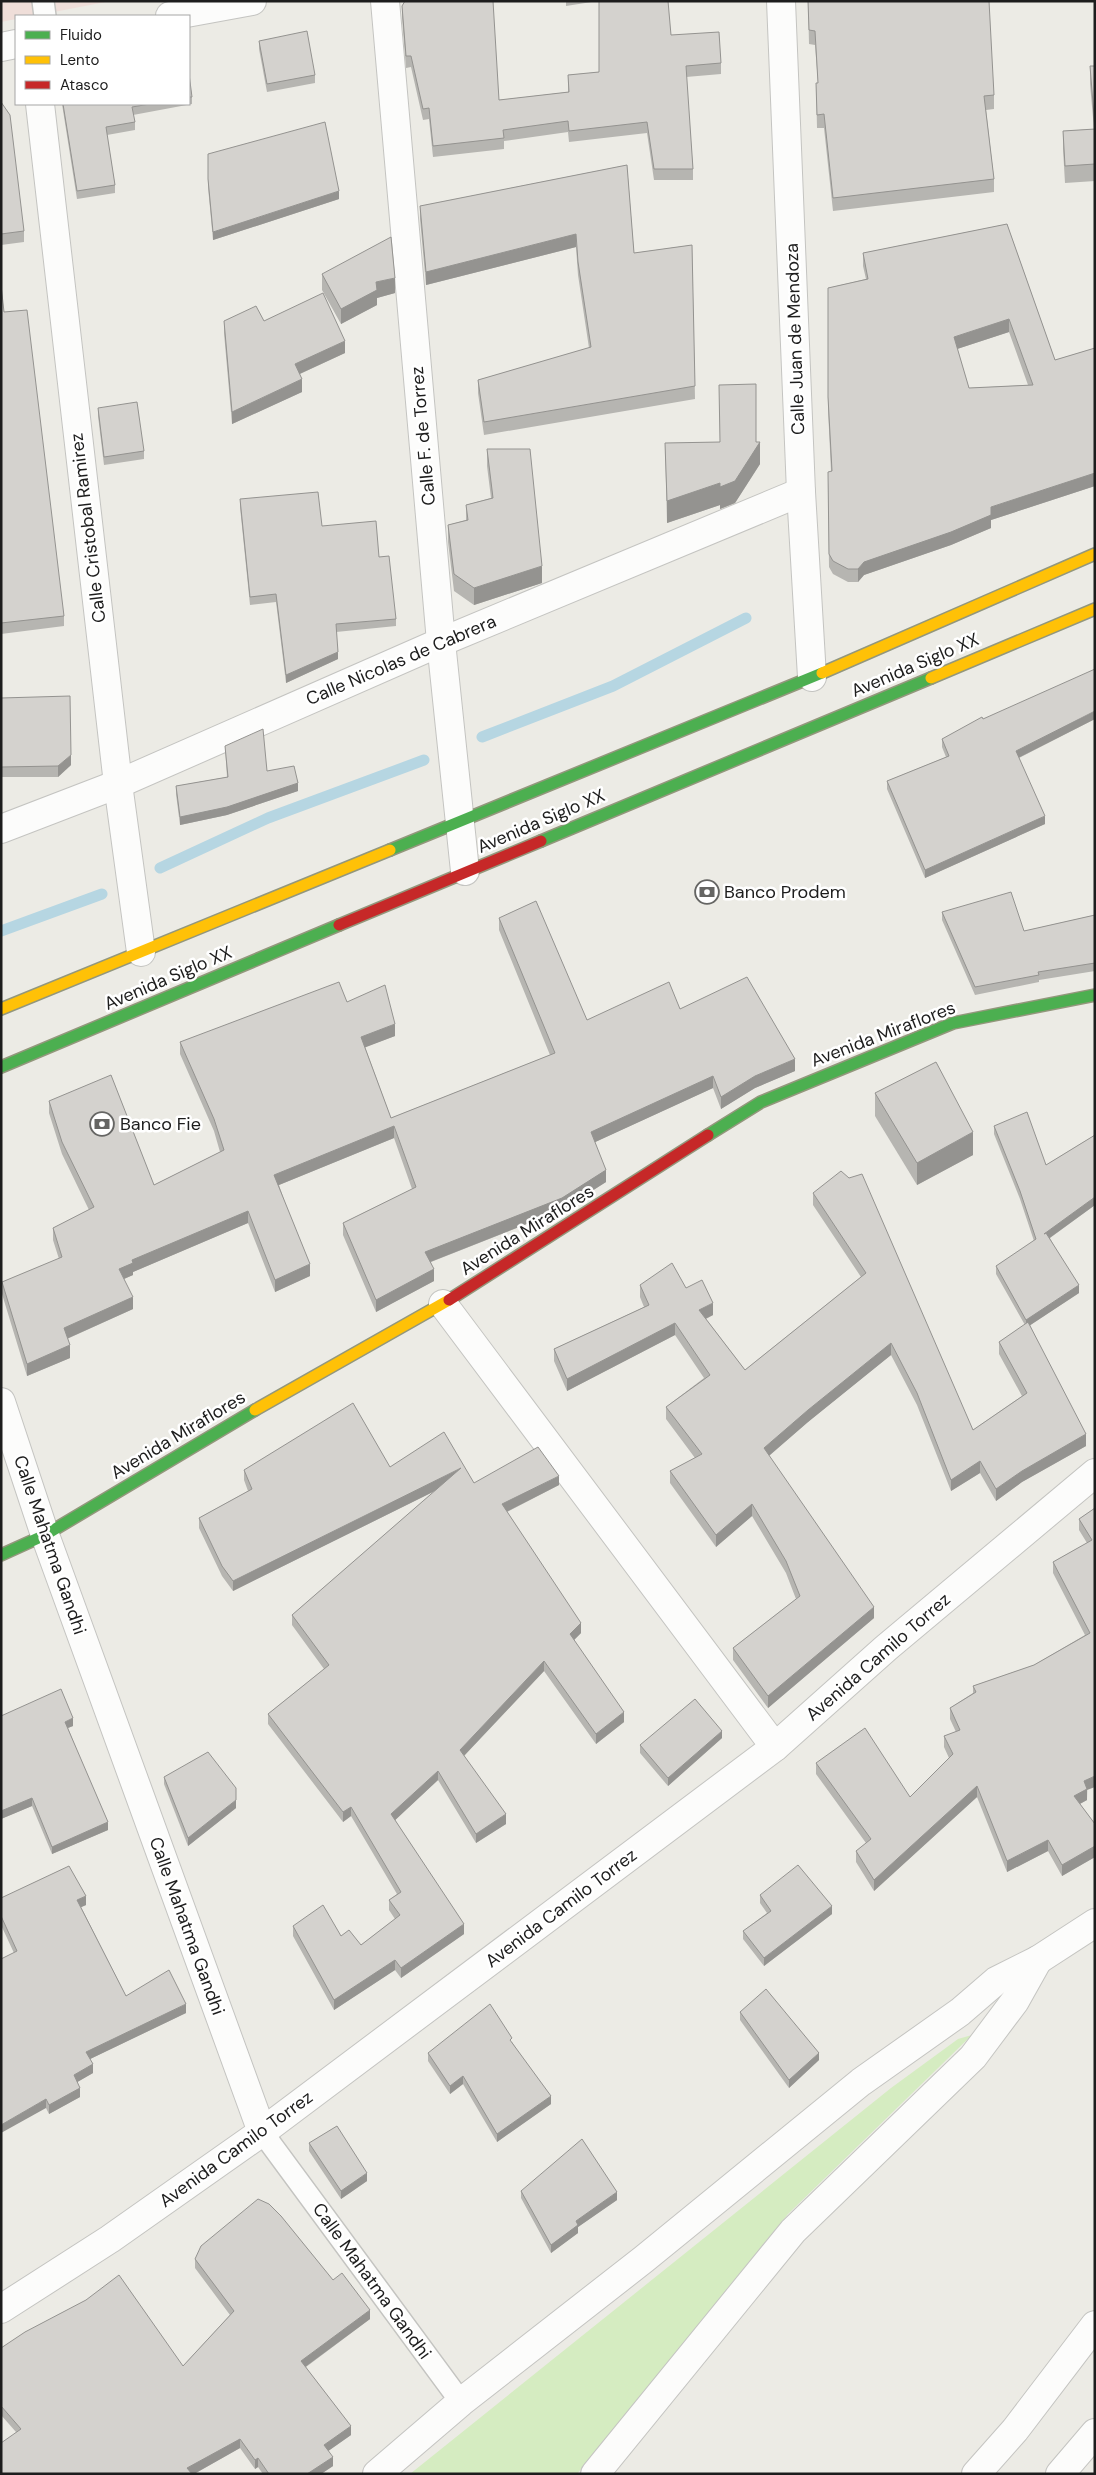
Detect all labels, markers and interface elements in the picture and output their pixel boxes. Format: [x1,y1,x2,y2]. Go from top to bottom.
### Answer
legend [15,15,190,105]
text: Fluido [60,25,102,45]
text: Lento [60,50,99,70]
text: Atasco [60,75,108,95]
street label: Calle Juan de Mendoza [780,243,810,435]
street label: Calle F. de Torrez [405,365,441,507]
street label: Calle Cristobal Ramirez [64,432,112,624]
street label: Calle Nicolas de Cabrera [302,609,500,711]
street label: Avenida Siglo XX [847,627,983,703]
street label: Avenida Siglo XX [473,783,609,859]
bank icon: Banco Prodem [694,879,720,905]
place label: Banco Prodem [724,880,846,904]
street label: Avenida Siglo XX [100,940,236,1016]
street label: Avenida Miraflores [807,995,959,1073]
bank icon: Banco Fie [89,1111,115,1137]
place label: Banco Fie [120,1112,201,1136]
street label: Avenida Miraflores [456,1179,598,1281]
street label: Avenida Miraflores [106,1385,250,1485]
street label: Calle Mahatma Gandhi [8,1452,92,1638]
street label: Avenida Camilo Torrez [801,1588,955,1726]
street label: Calle Mahatma Gandhi [144,1834,230,2018]
street label: Avenida Camilo Torrez [480,1843,642,1973]
street label: Avenida Camilo Torrez [155,2085,317,2213]
street label: Calle Mahatma Gandhi [307,2198,437,2364]

